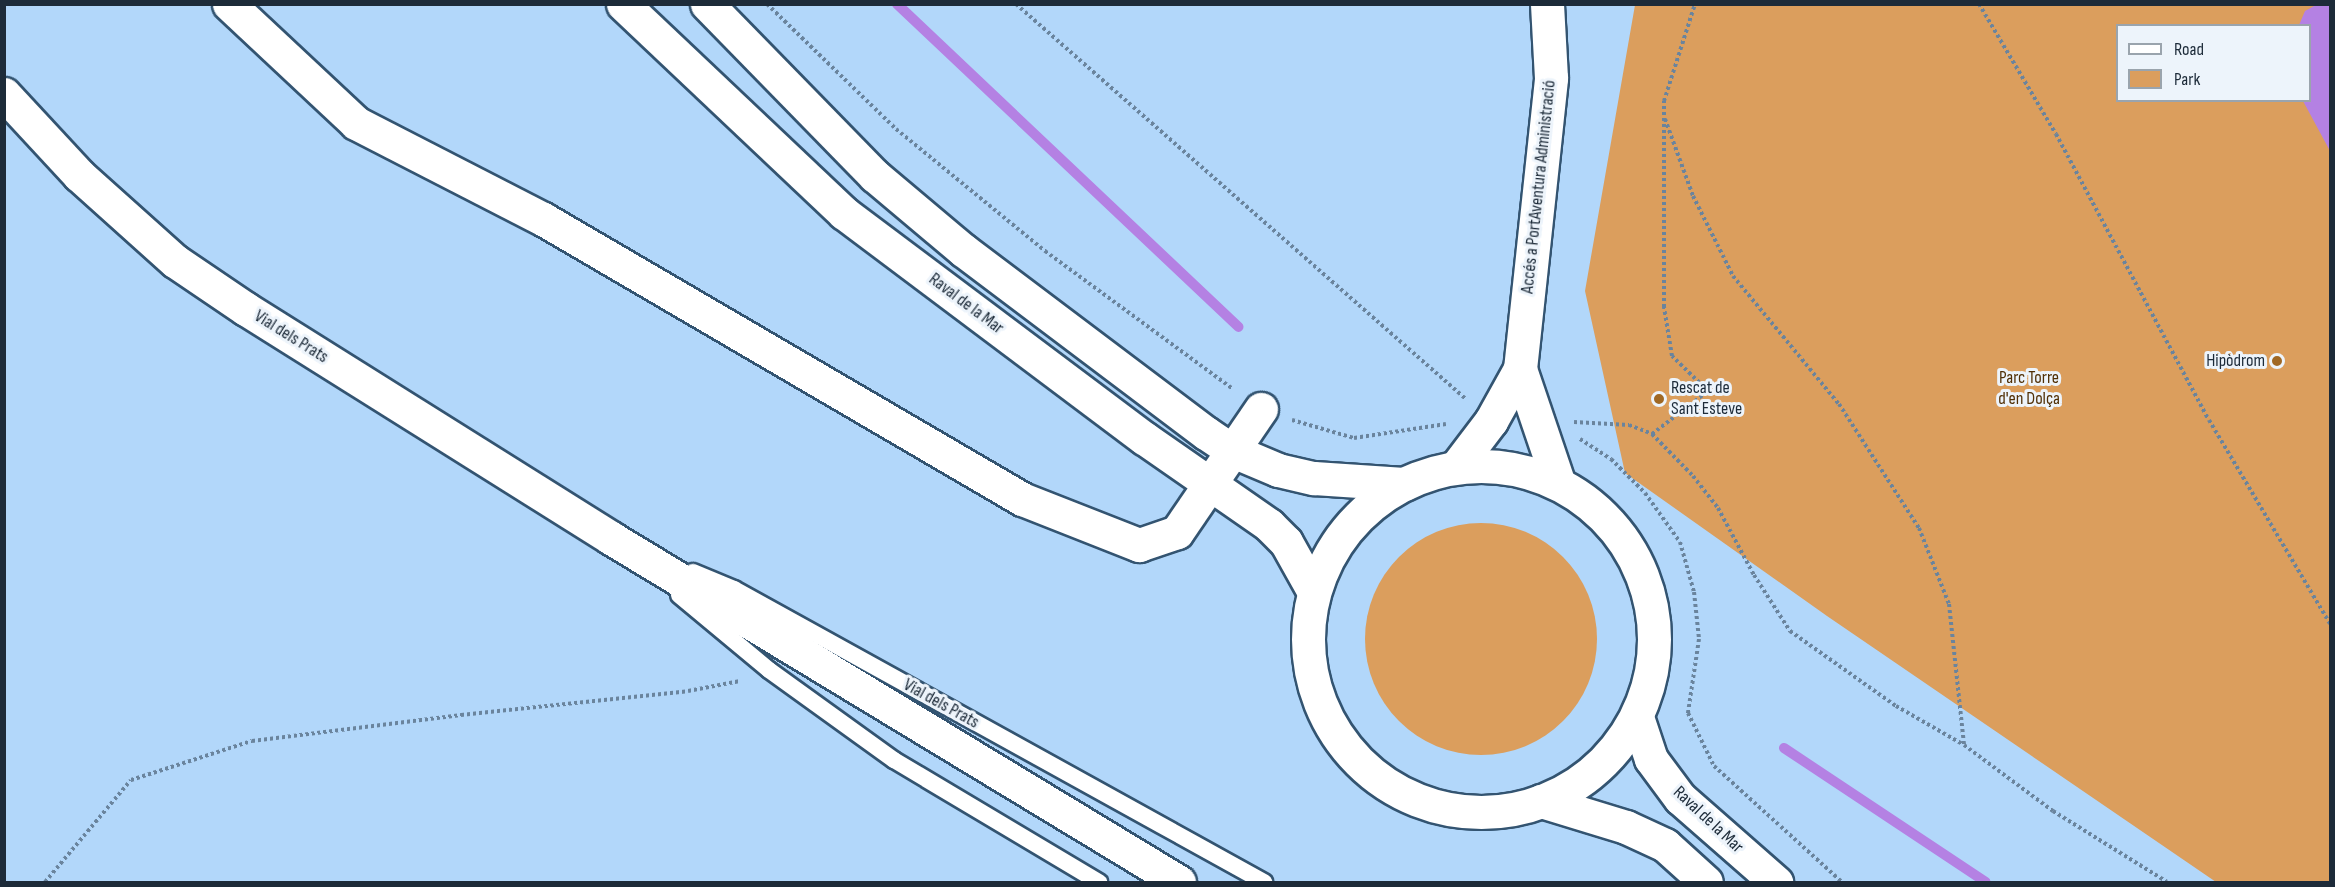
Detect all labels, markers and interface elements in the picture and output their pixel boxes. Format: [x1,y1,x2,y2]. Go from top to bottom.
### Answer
legend [2116,24,2311,102]
text: Road [2174,39,2204,60]
text: Park [2174,69,2200,90]
street label: Accés a PortAventura Administració [1517,79,1561,295]
street label: Raval de la Mar [924,269,1008,339]
street label: Vial dels Prats [250,306,332,368]
place label: Hipòdrom [2206,350,2265,372]
marker: Hipòdrom [2270,354,2284,368]
park label: Parc Torre d'en Dolça [1998,368,2060,410]
place label: Rescat de Sant Esteve [1671,378,1742,420]
marker: Rescat de Sant Esteve [1652,392,1666,406]
street label: Vial dels Prats [899,674,983,734]
street label: Raval de la Mar [1668,782,1748,858]

